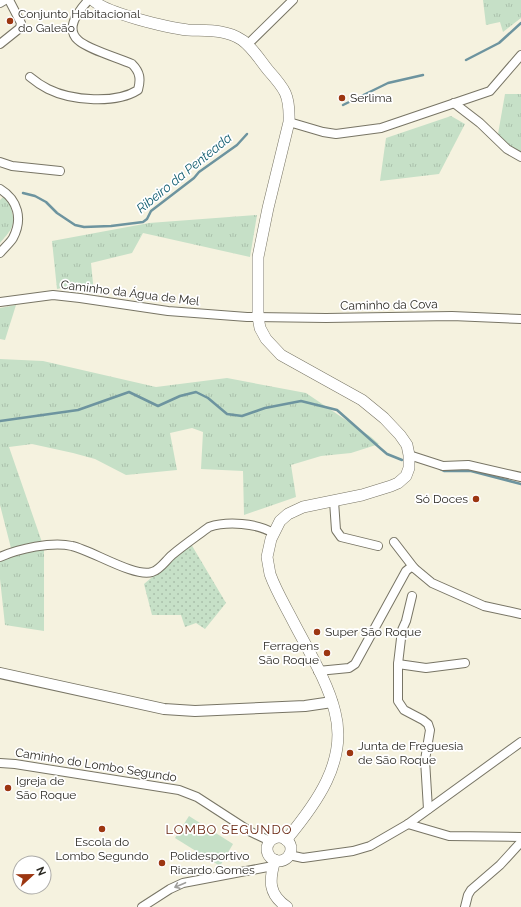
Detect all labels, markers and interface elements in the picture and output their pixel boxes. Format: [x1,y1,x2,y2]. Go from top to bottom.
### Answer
place label: Conjunto Habitacional do Galeão [18,7,141,35]
marker: Conjunto Habitacional do Galeão [5,16,15,26]
place label: Serlima [350,91,392,105]
marker: Serlima [337,93,347,103]
water label: Ribeiro da Penteada [133,130,235,216]
street label: Caminho da Água de Mel [60,278,201,309]
street label: Caminho da Cova [340,297,438,313]
place label: Só Doces [415,492,468,506]
marker: Só Doces [471,494,481,504]
place label: Super São Roque [325,625,421,639]
marker: Super São Roque [312,627,322,637]
place label: Ferragens São Roque [259,639,319,667]
marker: Ferragens São Roque [322,648,332,658]
place label: Junta de Freguesia de São Roque [358,739,463,767]
street label: Caminho do Lombo Segundo [14,745,178,785]
marker: Junta de Freguesia de São Roque [345,748,355,758]
place label: Igreja de São Roque [16,774,76,802]
marker: Igreja de São Roque [3,783,13,793]
district label: LOMBO SEGUNDO [166,822,292,837]
marker: Escola do Lombo Segundo [97,824,107,834]
place label: Escola do Lombo Segundo [55,835,149,863]
place label: Polidesportivo Ricardo Gomes [170,849,255,877]
north arrow [12,855,52,895]
marker: Polidesportivo Ricardo Gomes [157,858,167,868]
text: N [33,865,48,878]
one-way arrow [174,882,186,889]

